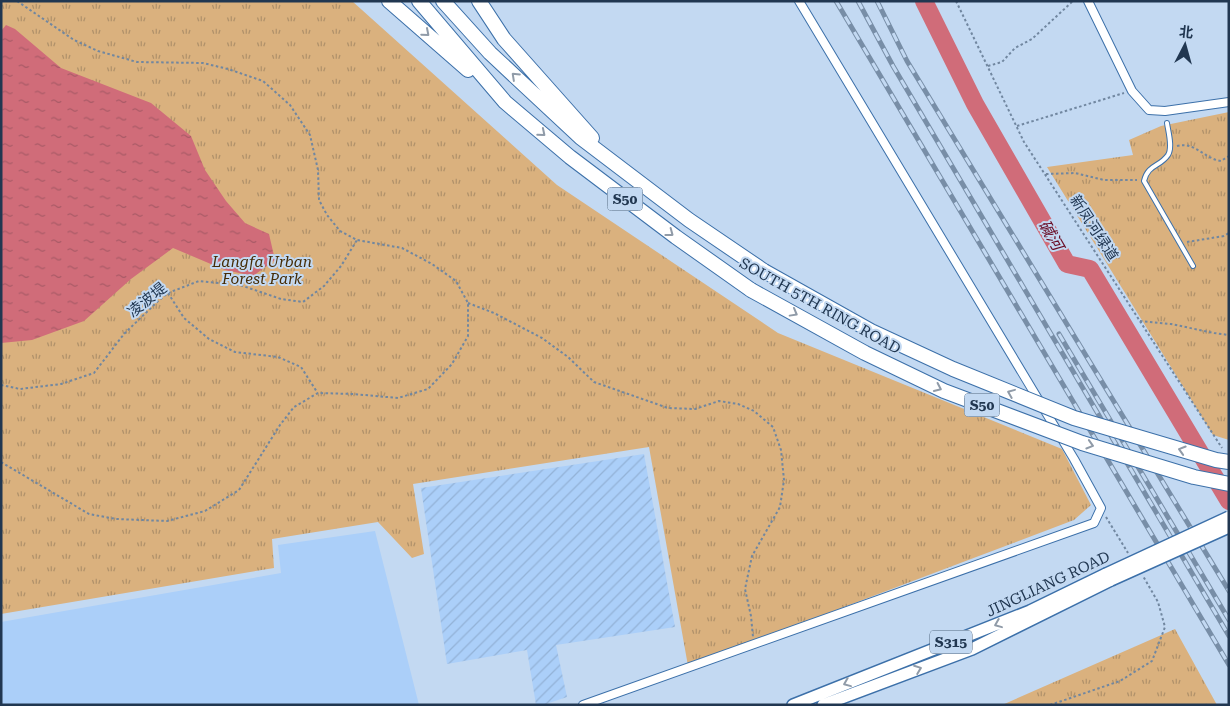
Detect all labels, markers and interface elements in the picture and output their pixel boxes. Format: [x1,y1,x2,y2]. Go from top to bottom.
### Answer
north arrow [1160,20,1210,70]
text: 北 [1179,23,1194,41]
one-way arrow [420,28,429,37]
one-way arrow [512,73,521,82]
one-way arrow [536,128,545,137]
road number: S50 [608,188,642,210]
street label: 新凤河绿道 [1066,192,1122,264]
water label: 碱河 [1035,216,1069,256]
one-way arrow [664,227,674,236]
park label: Langfa Urban Forest Park [211,253,312,288]
street label: SOUTH 5TH RING ROAD [736,254,904,358]
street label: 凌波堤 [124,279,170,321]
one-way arrow [789,307,798,317]
one-way arrow [933,382,942,392]
one-way arrow [1007,389,1016,399]
road number: S50 [964,394,1000,416]
one-way arrow [1085,440,1094,450]
one-way arrow [1178,445,1186,455]
street label: JINGLIANG ROAD [983,547,1113,621]
one-way arrow [994,617,1003,628]
road number: S315 [930,630,972,654]
one-way arrow [913,665,922,675]
one-way arrow [843,677,852,688]

